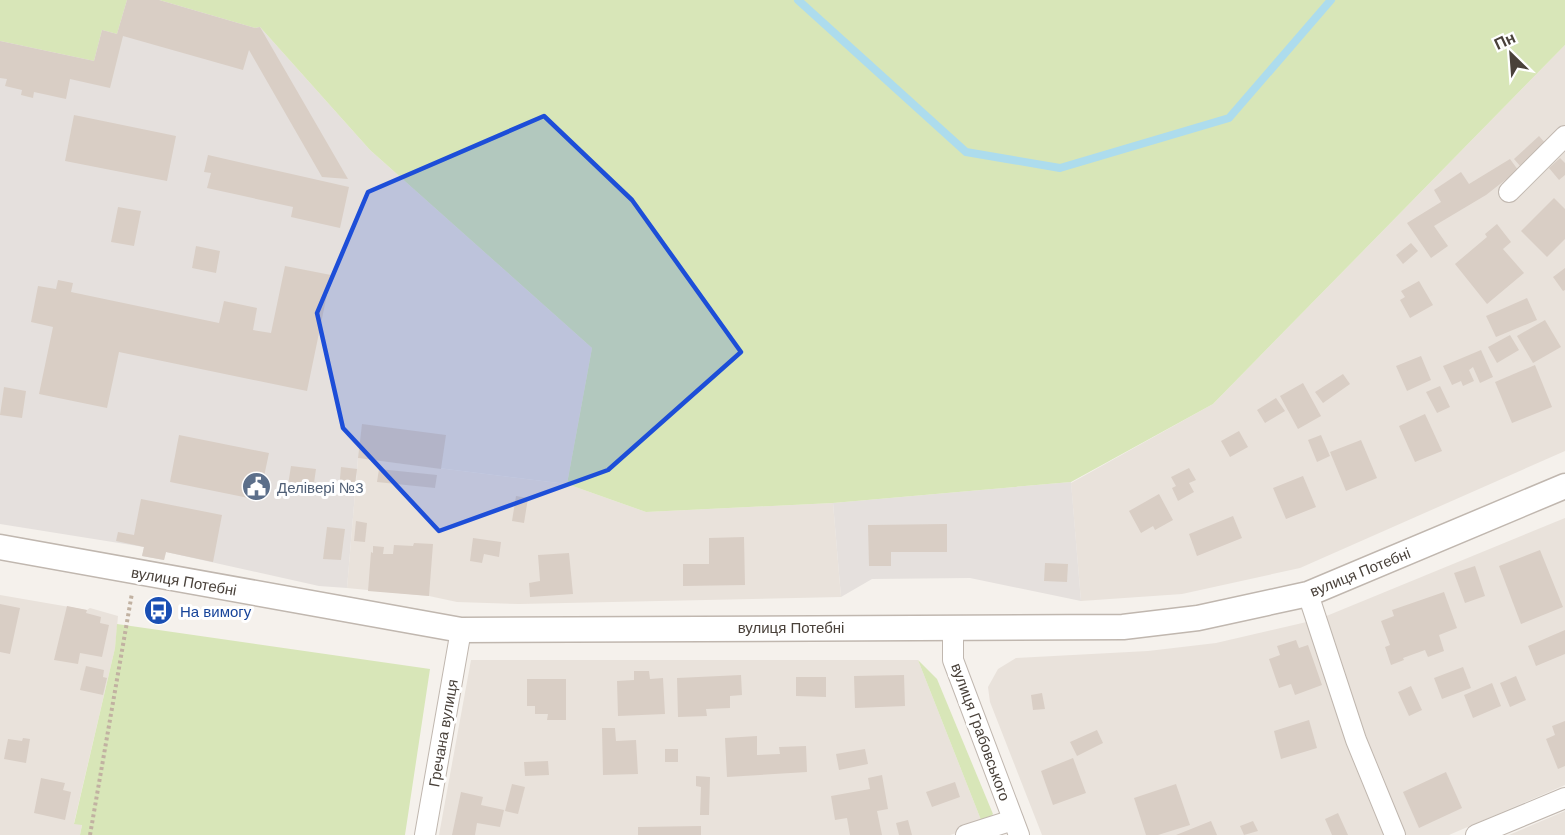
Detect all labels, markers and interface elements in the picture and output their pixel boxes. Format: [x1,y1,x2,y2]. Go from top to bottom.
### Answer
north arrow [1481,24,1541,84]
text: Пн [1492,29,1518,53]
public building icon: Делівері №3 [240,471,272,503]
place label: Делівері №3 [277,479,364,496]
street label: вулиця Потебні [1307,544,1413,600]
street label: вулиця Потебні [130,563,238,599]
bus stop icon: На вимогу [143,595,175,627]
place label: На вимогу [180,603,252,620]
street label: вулиця Потебні [738,619,844,636]
street label: вулиця Грабовського [948,661,1014,803]
street label: Гречана вулиця [425,678,461,788]

